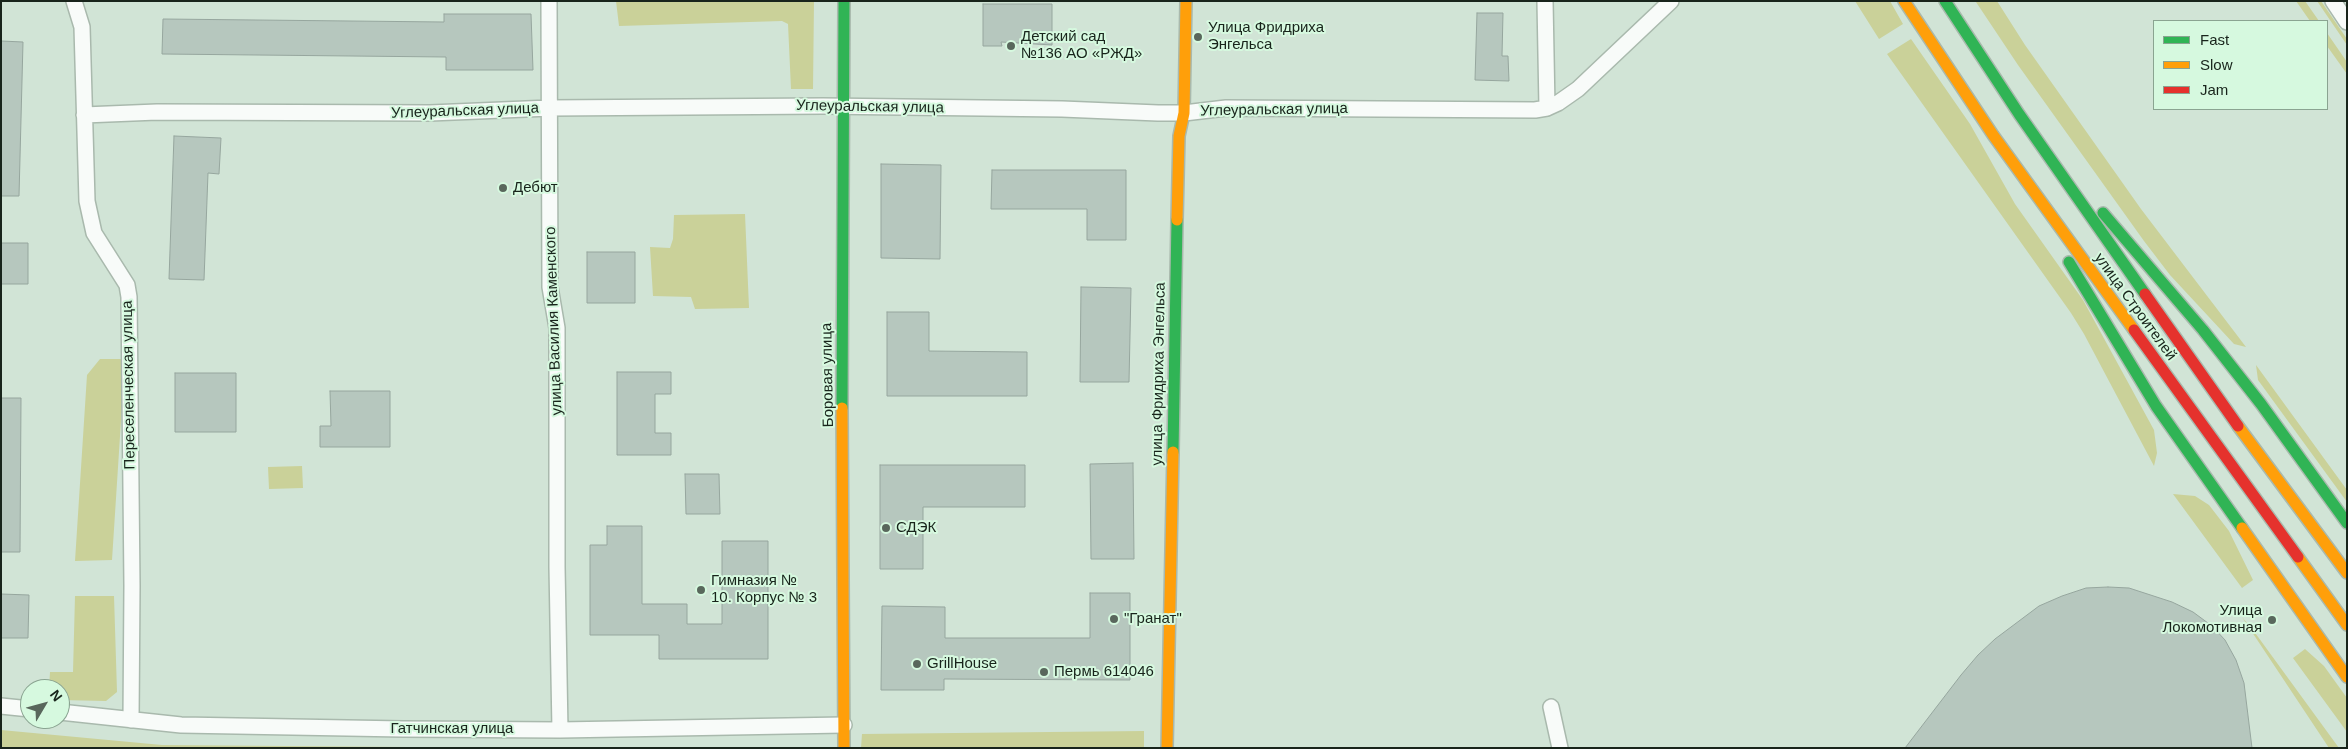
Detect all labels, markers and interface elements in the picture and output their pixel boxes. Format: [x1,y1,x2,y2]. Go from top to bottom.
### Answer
place label: Улица Фридриха Энгельса [1208,19,1324,54]
legend [2153,20,2328,110]
place label: Детский сад №136 АО «РЖД» [1021,28,1142,63]
marker: Улица Фридриха Энгельса [1192,31,1204,43]
text: Fast [2200,31,2229,48]
marker: Детский сад №136 АО «РЖД» [1005,40,1017,52]
text: Slow [2200,56,2233,73]
text: Jam [2200,81,2228,98]
street label: Углеуральская улица [796,97,944,117]
street label: Углеуральская улица [391,99,539,123]
street label: Углеуральская улица [1200,100,1348,120]
place label: Дебют [513,179,558,197]
marker: Дебют [497,182,509,194]
street label: улица Василия Каменского [542,226,566,416]
street label: улица Строителей [2090,250,2180,364]
street label: улица Фридриха Энгельса [1148,282,1170,466]
street label: Переселенческая улица [119,300,139,470]
street label: Боровая улица [818,323,838,427]
place label: СДЭК [896,519,936,537]
marker: СДЭК [880,522,892,534]
place label: Гимназия № 10. Корпус № 3 [711,572,817,607]
marker: Гимназия № 10. Корпус № 3 [695,584,707,596]
place label: Улица Локомотивная [2162,602,2262,637]
place label: "Гранат" [1124,610,1182,628]
marker: "Гранат" [1108,613,1120,625]
marker: Улица Локомотивная [2266,614,2278,626]
place label: GrillHouse [927,655,997,673]
marker: GrillHouse [911,658,923,670]
place label: Пермь 614046 [1054,663,1154,681]
marker: Пермь 614046 [1038,666,1050,678]
north arrow [20,679,70,729]
text: N [47,687,66,704]
street label: Гатчинская улица [391,720,513,738]

